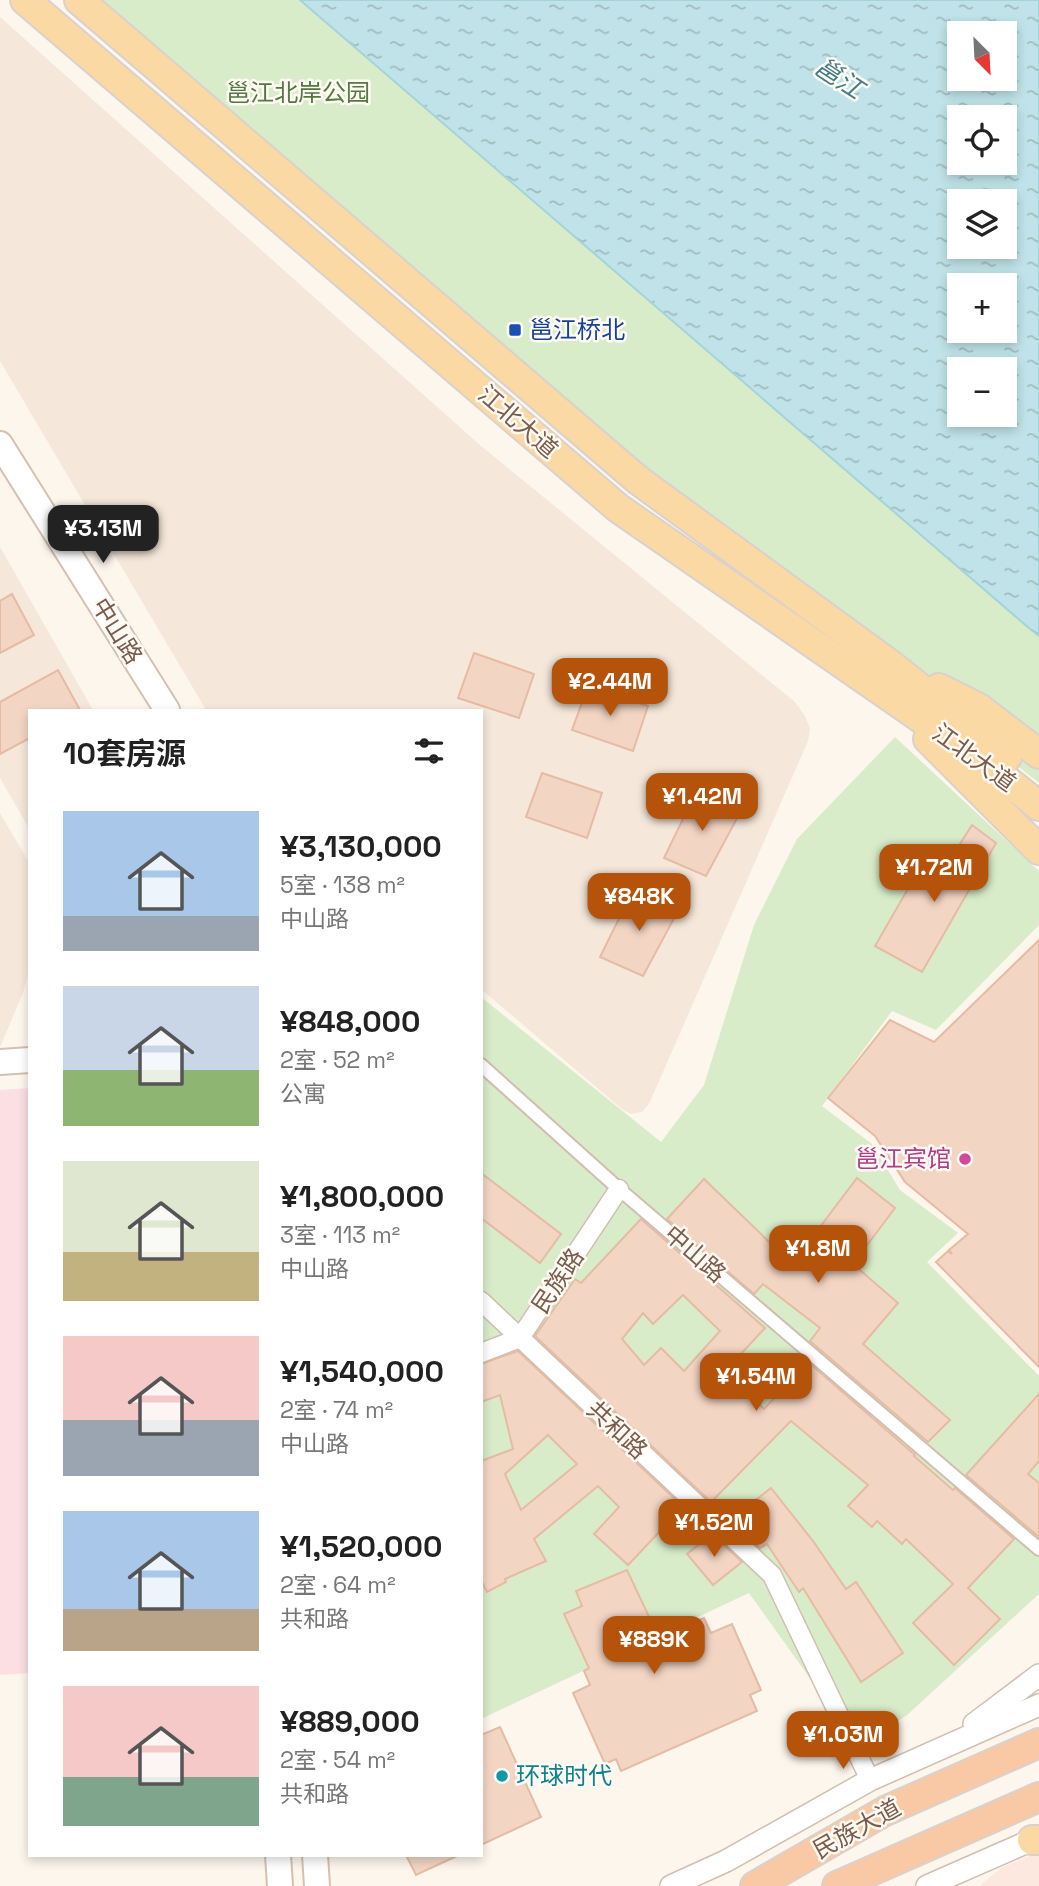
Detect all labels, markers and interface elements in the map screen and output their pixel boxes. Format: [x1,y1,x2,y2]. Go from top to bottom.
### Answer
north arrow [947,21,1017,91]
map controls [947,21,1017,427]
water label: 邕江 [808,50,873,108]
park label: 邕江北岸公园 [226,77,370,108]
button: locate [947,105,1017,175]
button: layers [947,189,1017,259]
button: + [947,273,1017,343]
place label: 邕江桥北 [529,314,625,345]
marker: 邕江桥北 [507,322,523,338]
button: − [947,357,1017,427]
street label: 江北大道 [472,378,565,465]
pin: ¥3.13M [46,505,160,565]
text: ¥3.13M [64,513,142,543]
street label: 中山路 [85,592,150,669]
pin: ¥2.44M [553,658,667,718]
text: ¥2.44M [568,666,652,696]
street label: 江北大道 [926,717,1022,798]
icon: filters [410,732,448,770]
text: 10套房源 [63,734,186,773]
pin: ¥1.42M [645,774,759,833]
text: ¥1.42M [662,781,742,811]
text: ¥3,130,000 [280,827,442,866]
icon: home [119,839,203,923]
pin: ¥1.72M [877,844,991,904]
text: ¥1.72M [895,852,973,882]
text: 5室 · 138 m² [280,870,405,900]
pin: ¥848K [590,874,688,933]
text: ¥848K [604,881,674,911]
text: 中山路 [280,904,349,934]
text: ¥848,000 [280,1002,420,1041]
icon: home [119,1014,203,1098]
text: 2室 · 52 m² [280,1045,395,1075]
text: 公寓 [280,1079,326,1109]
place label: 邕江宾馆 [855,1143,951,1174]
marker: 邕江宾馆 [957,1151,973,1167]
text: ¥1,800,000 [280,1177,444,1216]
icon: home [119,1189,203,1273]
street label: 中山路 [658,1218,733,1289]
text: 3室 · 113 m² [280,1220,400,1250]
pin: ¥1.8M [769,1226,867,1285]
text: ¥1.8M [785,1233,851,1263]
street label: 民族路 [525,1242,591,1319]
text: 中山路 [280,1254,349,1284]
text: ¥1,540,000 [280,1352,444,1391]
pin: ¥1.54M [699,1354,813,1413]
text: ¥1.54M [716,1361,796,1391]
icon: home [119,1364,203,1448]
street label: 共和路 [580,1394,654,1466]
text: 2室 · 74 m² [280,1395,393,1425]
text: 中山路 [280,1429,349,1459]
pin: ¥1.52M [657,1500,771,1559]
text: ¥1.52M [674,1507,754,1537]
text: ¥1,520,000 [280,1527,442,1566]
icon: home [119,1539,203,1623]
text: 2室 · 64 m² [280,1570,396,1600]
text: 共和路 [280,1604,349,1634]
pin: ¥889K [605,1616,703,1676]
text: ¥889K [619,1624,689,1654]
text: ¥889,000 [280,1702,420,1741]
pin: ¥1.03M [786,1712,900,1771]
icon: home [119,1714,203,1798]
text: ¥1.03M [803,1719,883,1749]
text: 2室 · 54 m² [280,1745,395,1775]
place label: 环球时代 [516,1760,612,1791]
marker: 环球时代 [494,1768,510,1784]
text: 共和路 [280,1779,349,1809]
street label: 民族大道 [807,1792,906,1865]

